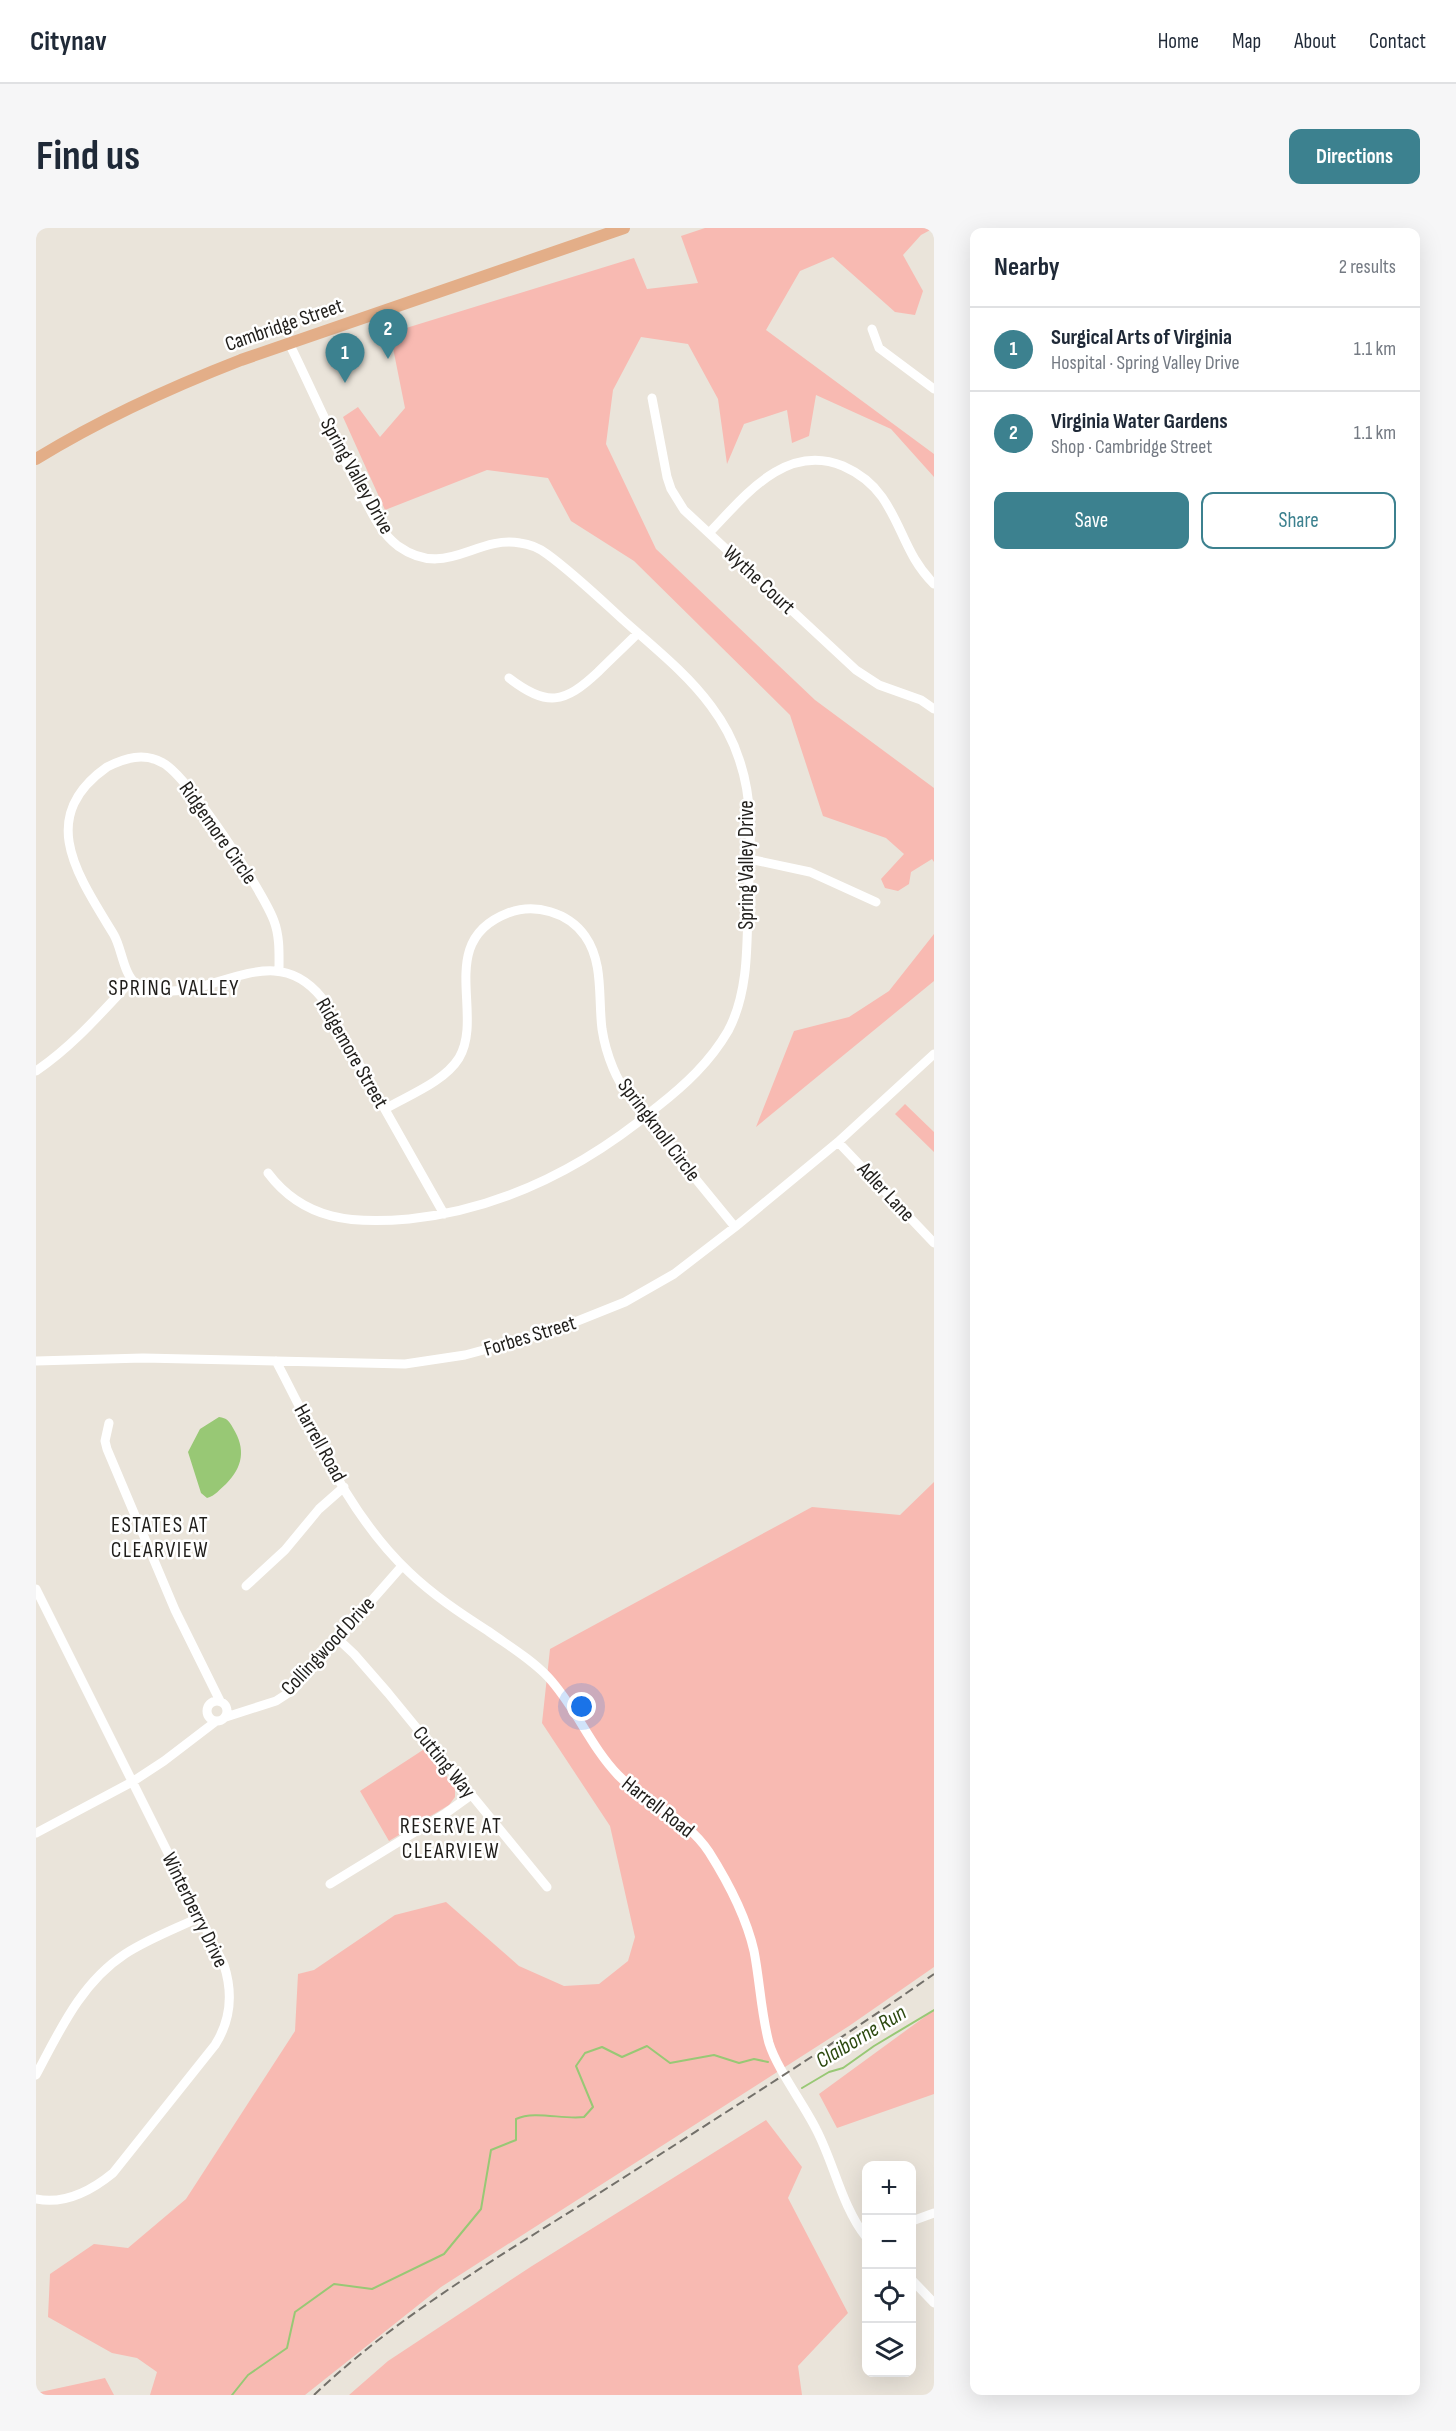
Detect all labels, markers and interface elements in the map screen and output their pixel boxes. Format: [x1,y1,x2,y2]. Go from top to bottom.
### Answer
text: Citynav [30,25,107,58]
text: Home [1158,29,1199,54]
text: Map [1232,29,1261,54]
text: About [1294,29,1336,54]
text: Contact [1369,29,1426,54]
button: Directions [1289,129,1420,184]
text: Find us [36,131,140,182]
text: Nearby [994,252,1060,283]
text: 2 results [1339,255,1396,279]
street label: Cambridge Street [222,293,346,357]
pin: 2 [368,310,408,359]
text: Surgical Arts of Virginia [1051,324,1232,351]
pin: 1 [326,334,364,383]
text: 1 [1010,337,1017,361]
text: 1.1 km [1354,337,1396,361]
text: Hospital · Spring Valley Drive [1051,351,1240,375]
text: Virginia Water Gardens [1051,408,1228,435]
street label: Spring Valley Drive [315,413,399,539]
text: 2 [1009,421,1018,445]
text: 1.1 km [1354,421,1396,445]
text: Shop · Cambridge Street [1051,435,1212,459]
button: Save [994,492,1189,549]
button: Share [1201,492,1396,549]
street label: Wythe Court [718,540,800,620]
street label: Ridgemore Circle [174,777,262,889]
street label: Spring Valley Drive [734,800,759,930]
district label: SPRING VALLEY [108,975,240,1002]
street label: Ridgemore Street [310,993,394,1113]
street label: Springknoll Circle [612,1074,706,1186]
street label: Adler Lane [851,1156,920,1227]
street label: Forbes Street [481,1310,579,1362]
street label: Harrell Road [288,1400,352,1486]
district label: ESTATES AT CLEARVIEW [111,1512,209,1564]
street label: Collingwood Drive [276,1591,380,1701]
your location [567,1692,596,1721]
street label: Cutting Way [407,1721,481,1803]
street label: Harrell Road [617,1771,699,1843]
district label: RESERVE AT CLEARVIEW [400,1813,502,1865]
street label: Winterberry Drive [156,1848,234,1972]
water label: Claiborne Run [811,1999,911,2075]
map controls [862,2161,916,2377]
button: + [862,2161,916,2215]
button: − [862,2215,916,2269]
button: locate [862,2269,916,2323]
button: layers [862,2323,916,2377]

